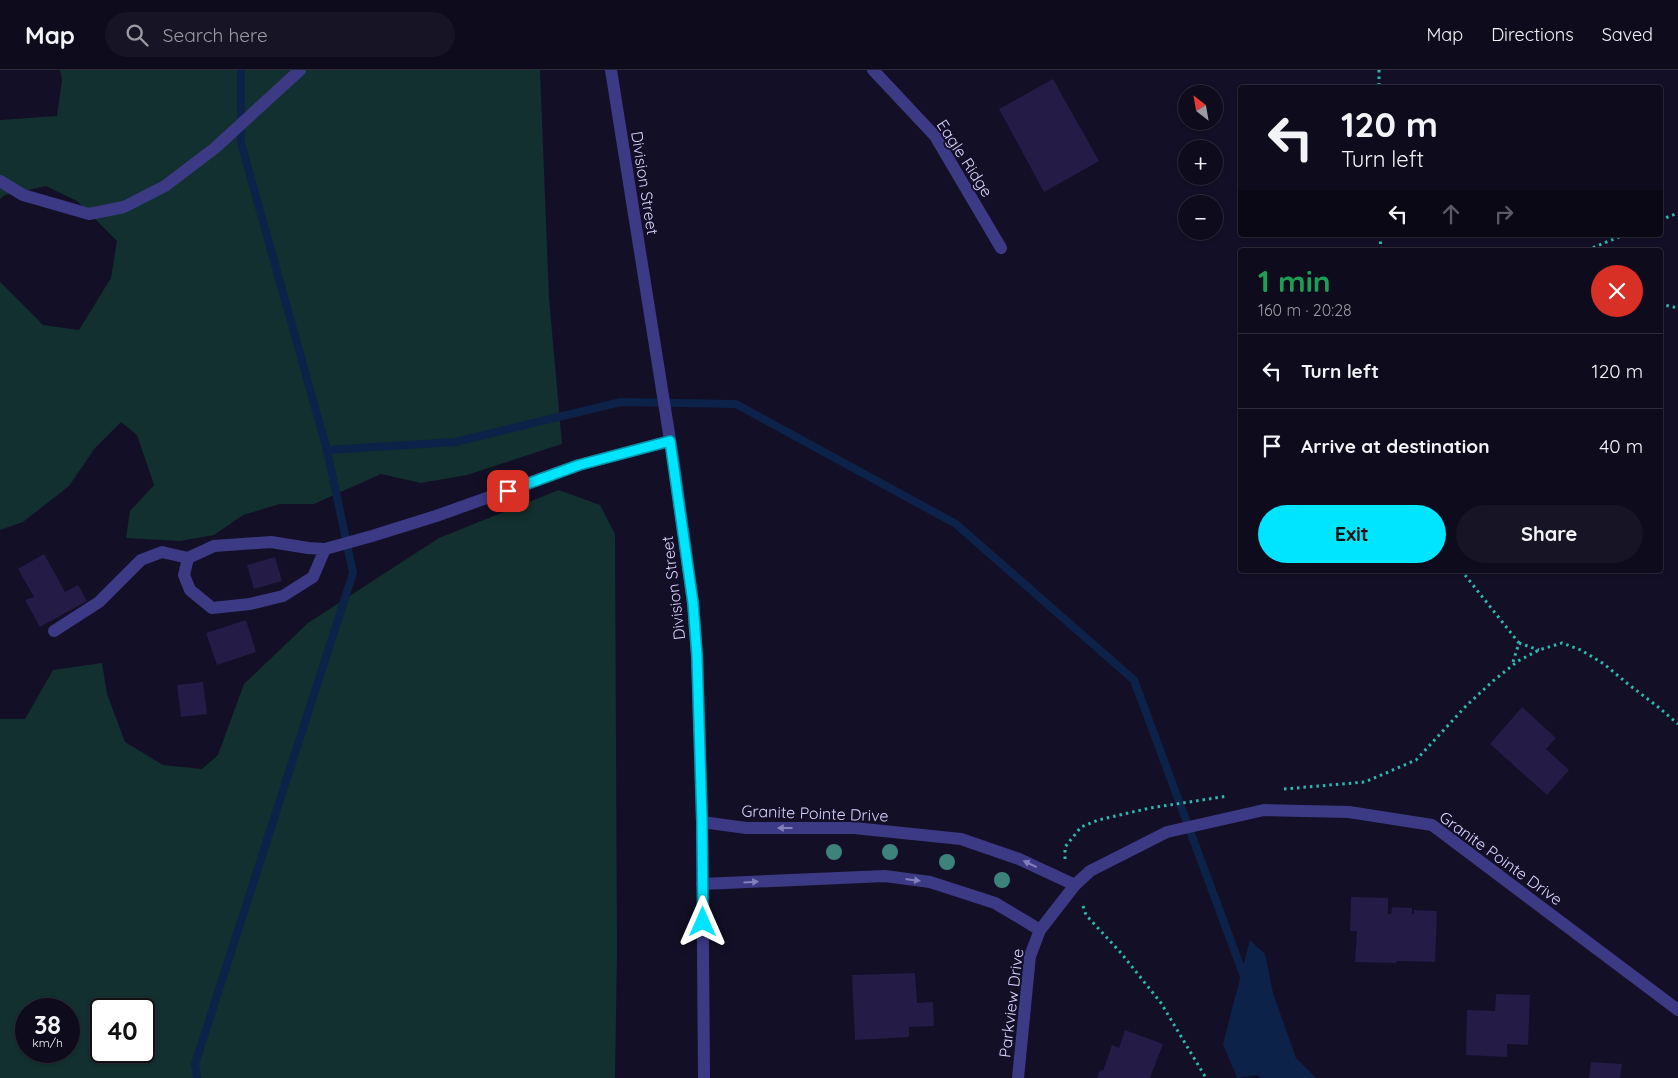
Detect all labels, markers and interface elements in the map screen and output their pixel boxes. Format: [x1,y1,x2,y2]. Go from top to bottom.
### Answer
search box [105,12,455,57]
text: Map [25,20,75,50]
icon: search [123,21,151,49]
text: Search here [163,23,268,47]
text: Map [1426,23,1463,46]
text: Directions [1491,23,1574,46]
text: Saved [1602,23,1653,46]
north arrow [1178,85,1222,130]
map controls [1178,85,1223,240]
text: 120 m [1341,102,1438,146]
icon: left [1258,105,1323,170]
street label: Eagle Ridge [933,116,997,200]
street label: Division Street [627,130,663,236]
button: + [1178,140,1223,185]
text: Turn left [1341,145,1424,173]
button: − [1178,195,1223,240]
icon: left [1384,200,1412,228]
icon: ahead [1437,200,1465,228]
icon: right [1490,200,1518,228]
text: 1 min [1258,262,1331,300]
button: close [1591,265,1643,317]
text: 160 m · 20:28 [1258,300,1352,320]
icon: left [1258,357,1286,385]
text: Turn left [1301,359,1379,383]
text: 120 m [1592,359,1643,383]
icon: arrive [1258,432,1286,460]
text: Arrive at destination [1301,434,1490,458]
text: 40 m [1599,434,1643,458]
pin [487,470,529,512]
icon: arrive [494,477,522,505]
button: Exit [1258,505,1446,563]
button: Share [1456,505,1643,563]
street label: Division Street [657,535,689,641]
street label: Granite Pointe Drive [741,800,889,826]
street label: Granite Pointe Drive [1436,807,1566,909]
one-way arrow [777,824,793,832]
one-way arrow [1023,860,1037,868]
one-way arrow [906,876,922,884]
one-way arrow [743,877,759,885]
position arrow [676,895,728,947]
street label: Parkview Drive [994,947,1028,1059]
speed limit sign: 40 [90,998,155,1063]
text: 38 [34,1009,61,1040]
text: km/h [32,1035,63,1050]

